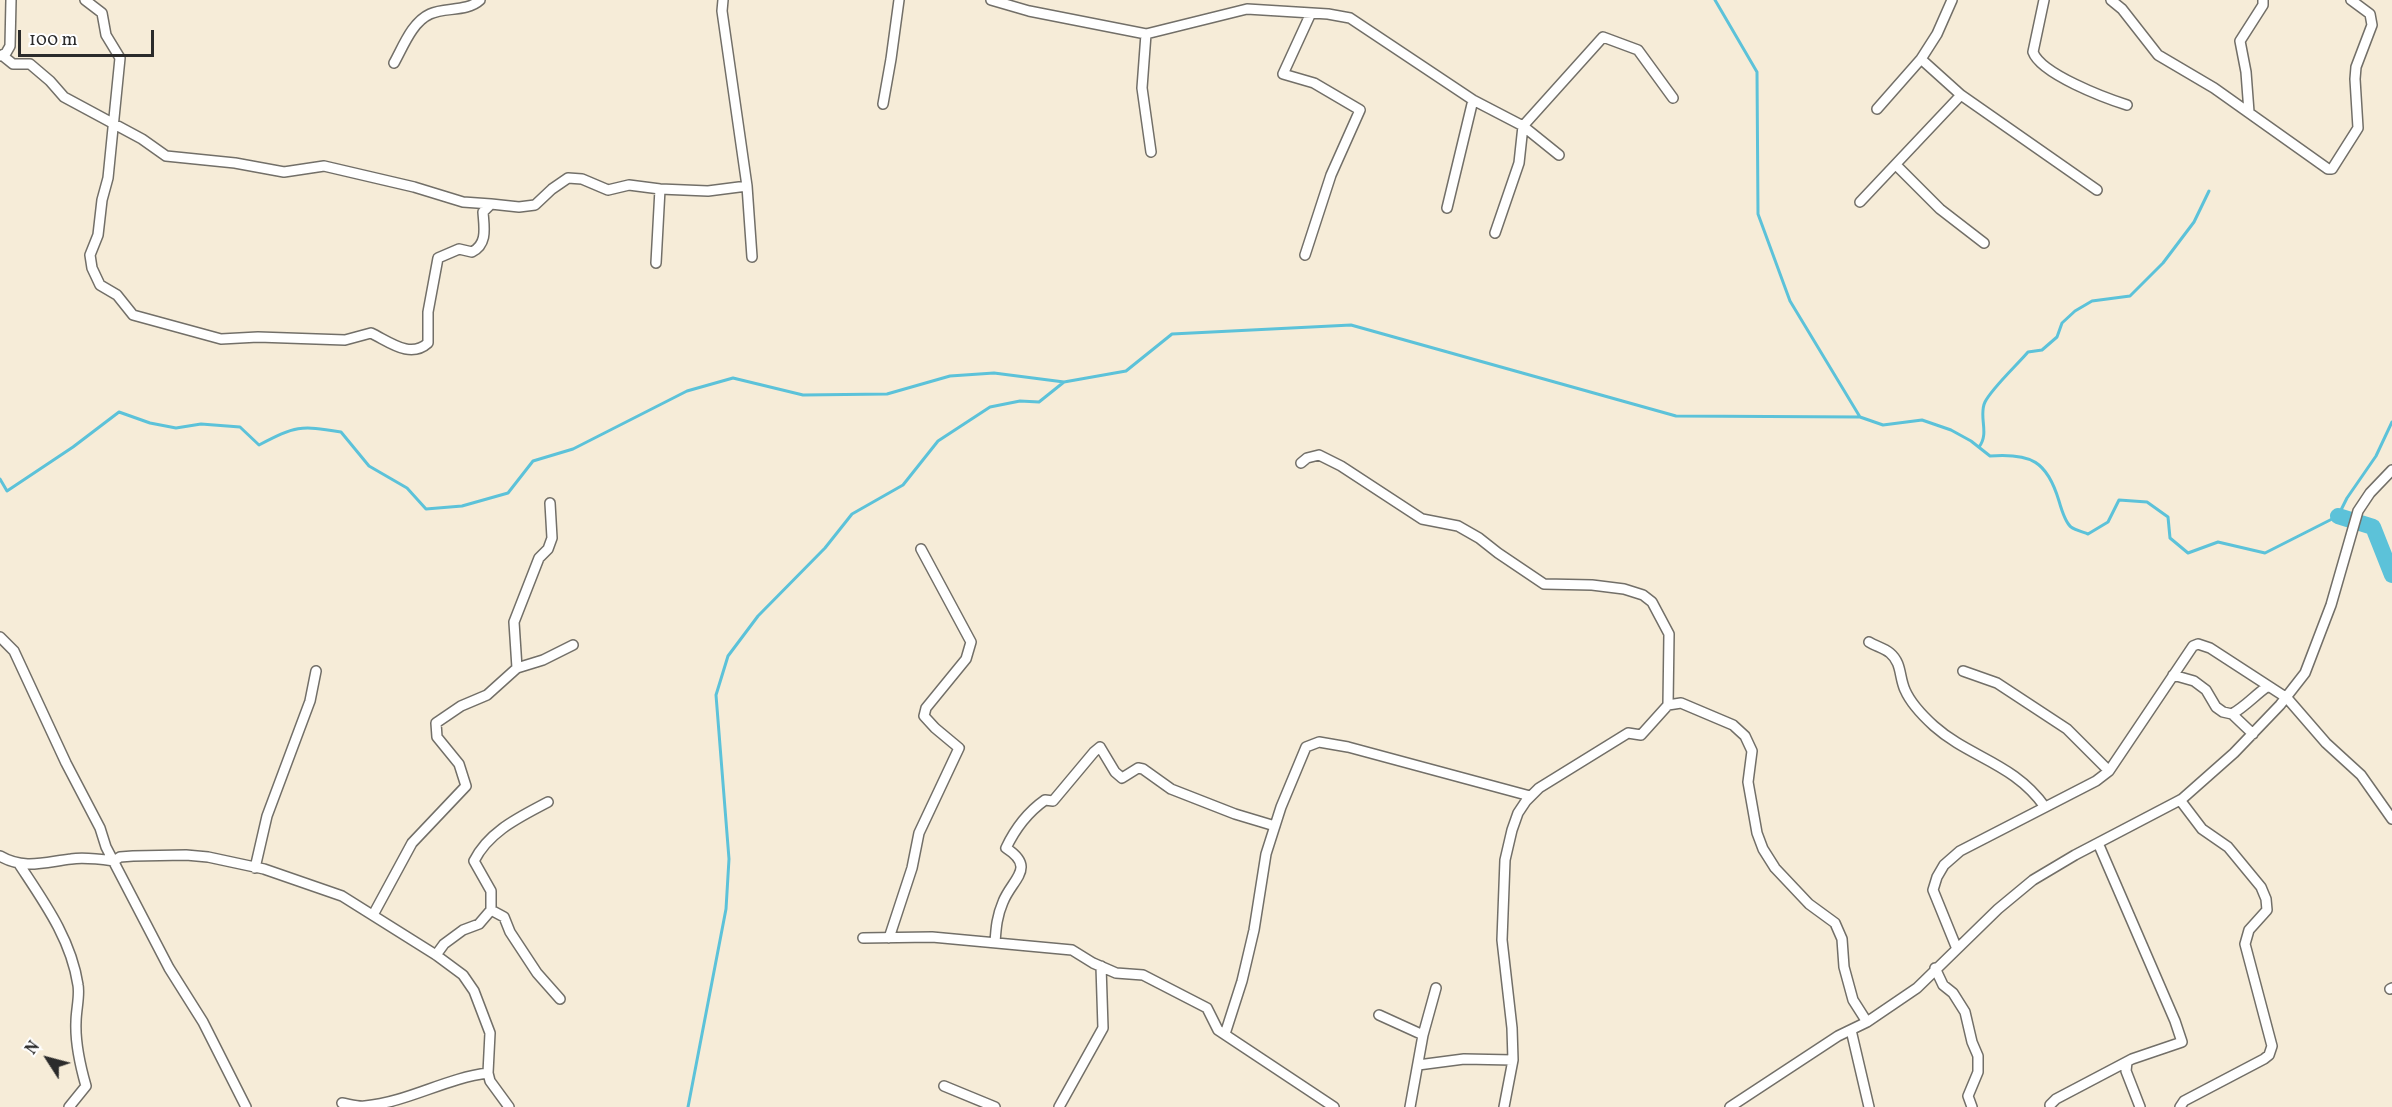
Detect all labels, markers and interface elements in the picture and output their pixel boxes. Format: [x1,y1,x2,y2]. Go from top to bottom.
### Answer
scale bar [21,18,158,56]
text: 100 m [29,28,78,53]
north arrow [18,1029,78,1089]
text: N [21,1037,46,1060]

